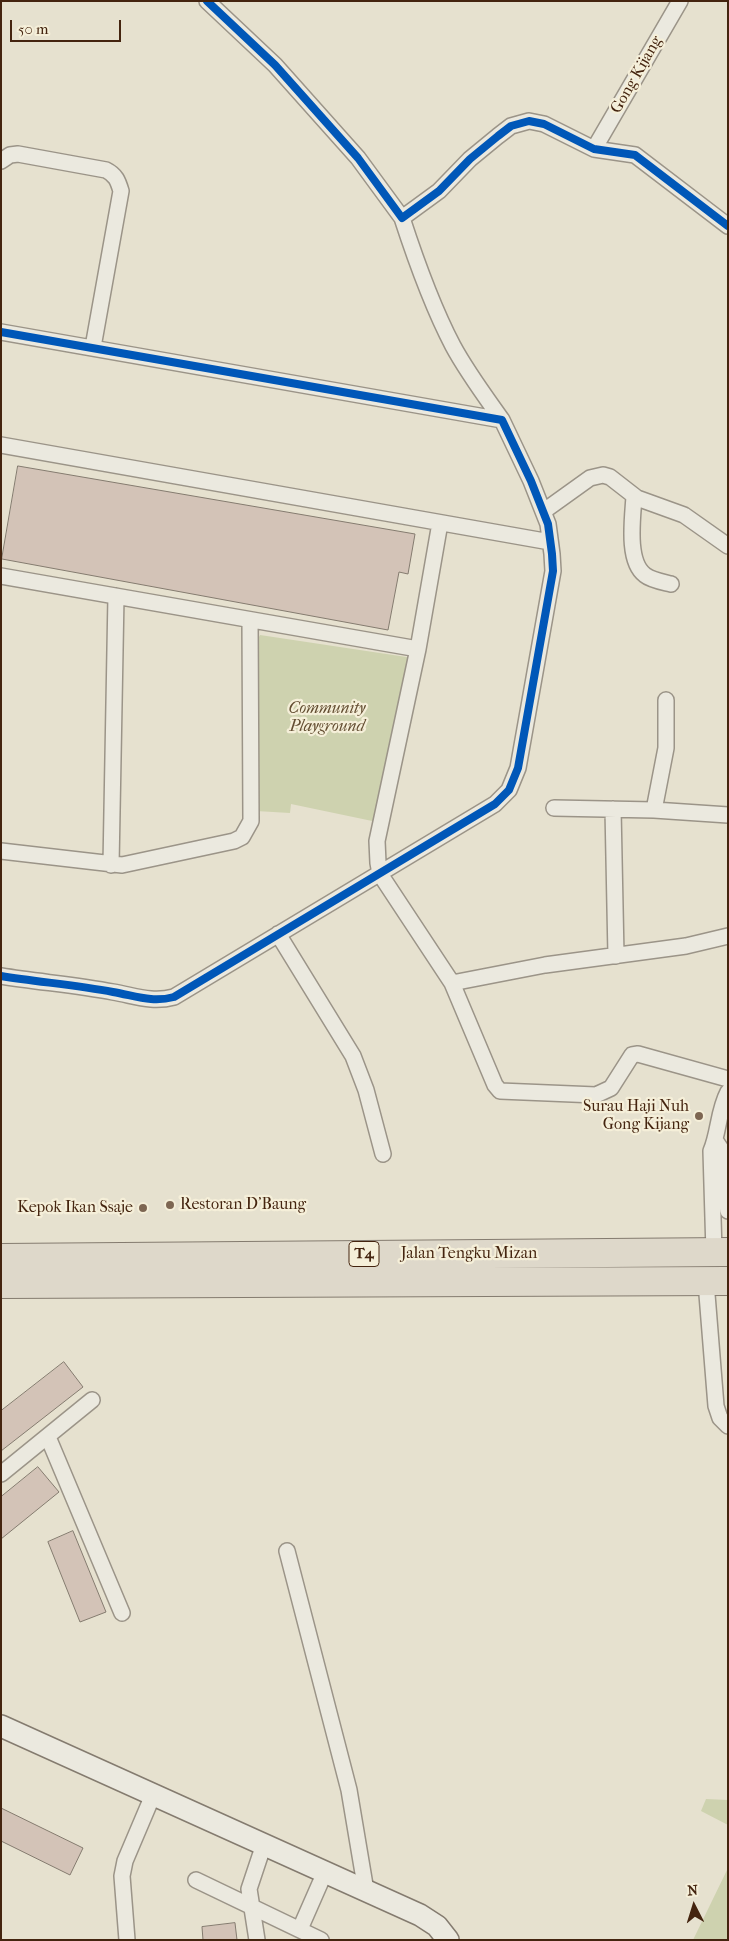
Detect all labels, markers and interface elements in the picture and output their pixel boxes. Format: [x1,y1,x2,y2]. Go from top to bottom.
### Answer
scale bar [12,10,124,42]
text: 50 m [18,20,48,38]
street label: Gong Kijang [607,33,667,117]
park label: Community Playground [289,699,365,737]
place label: Surau Haji Nuh Gong Kijang [583,1097,689,1135]
marker: Surau Haji Nuh Gong Kijang [693,1110,705,1122]
place label: Restoran D'Baung [180,1195,306,1215]
place label: Kepok Ikan Ssaje [17,1198,133,1218]
marker: Restoran D'Baung [164,1199,176,1211]
marker: Kepok Ikan Ssaje [137,1202,149,1214]
road number: T4 [349,1242,379,1266]
street label: Jalan Tengku Mizan [401,1244,537,1264]
north arrow [669,1881,719,1931]
text: N [687,1882,699,1899]

